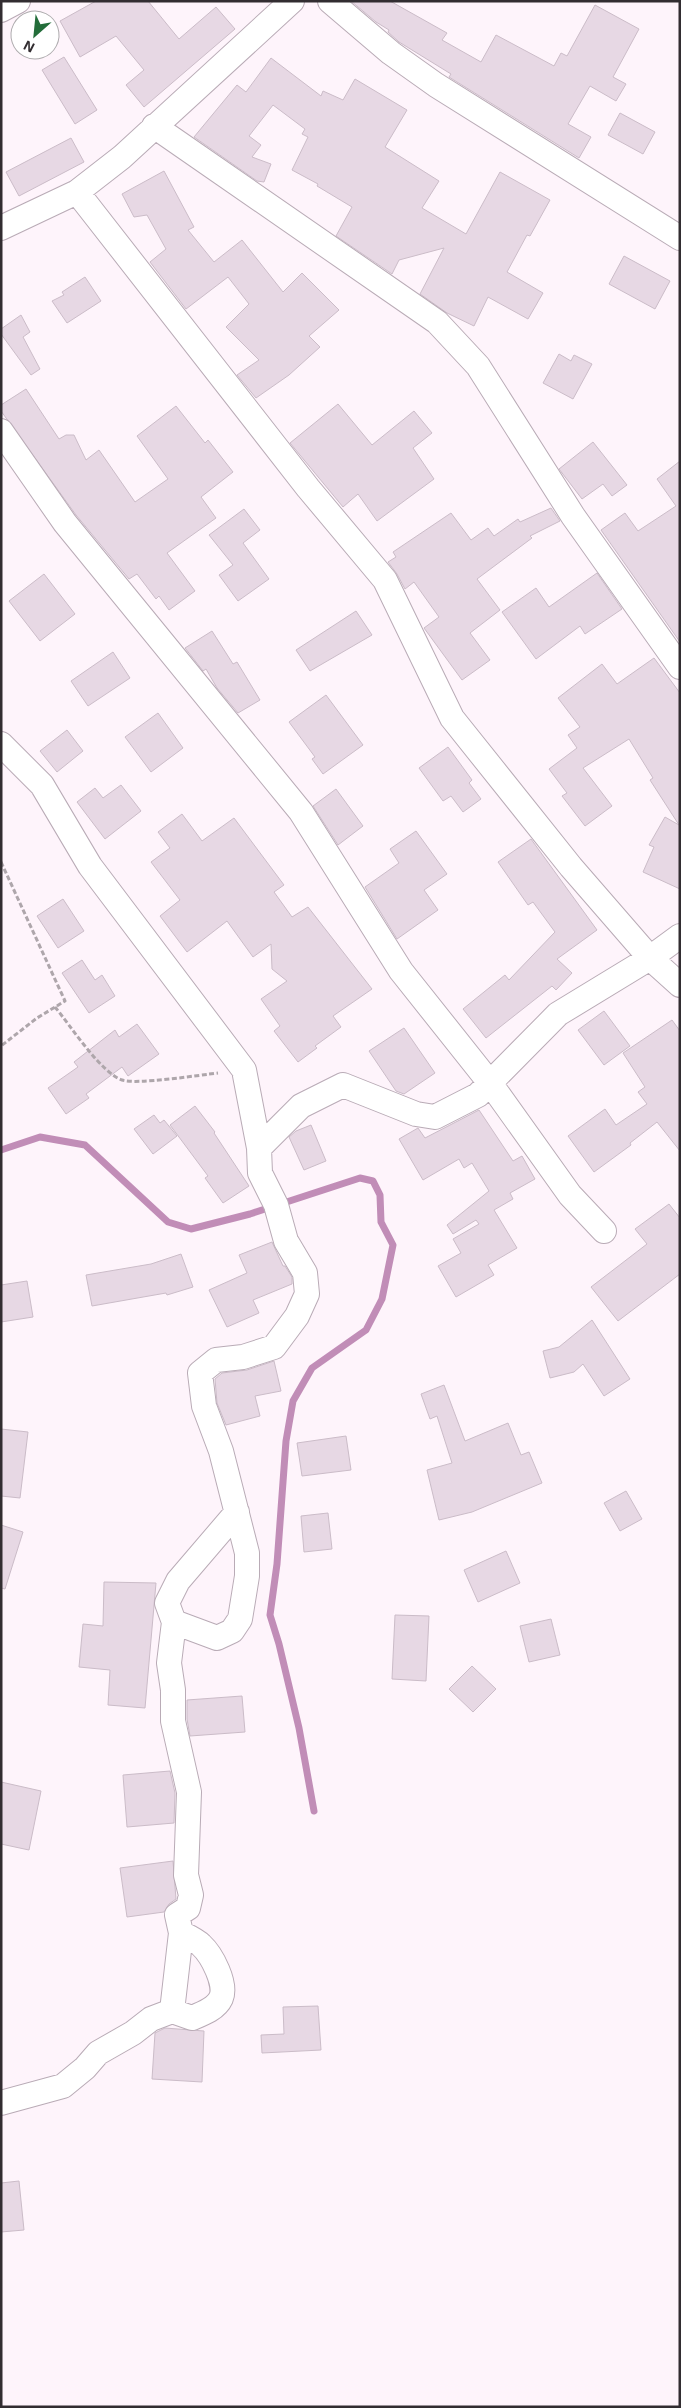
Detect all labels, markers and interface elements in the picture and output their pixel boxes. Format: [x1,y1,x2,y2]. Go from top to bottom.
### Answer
north arrow [10,10,60,60]
text: N [21,37,37,57]

